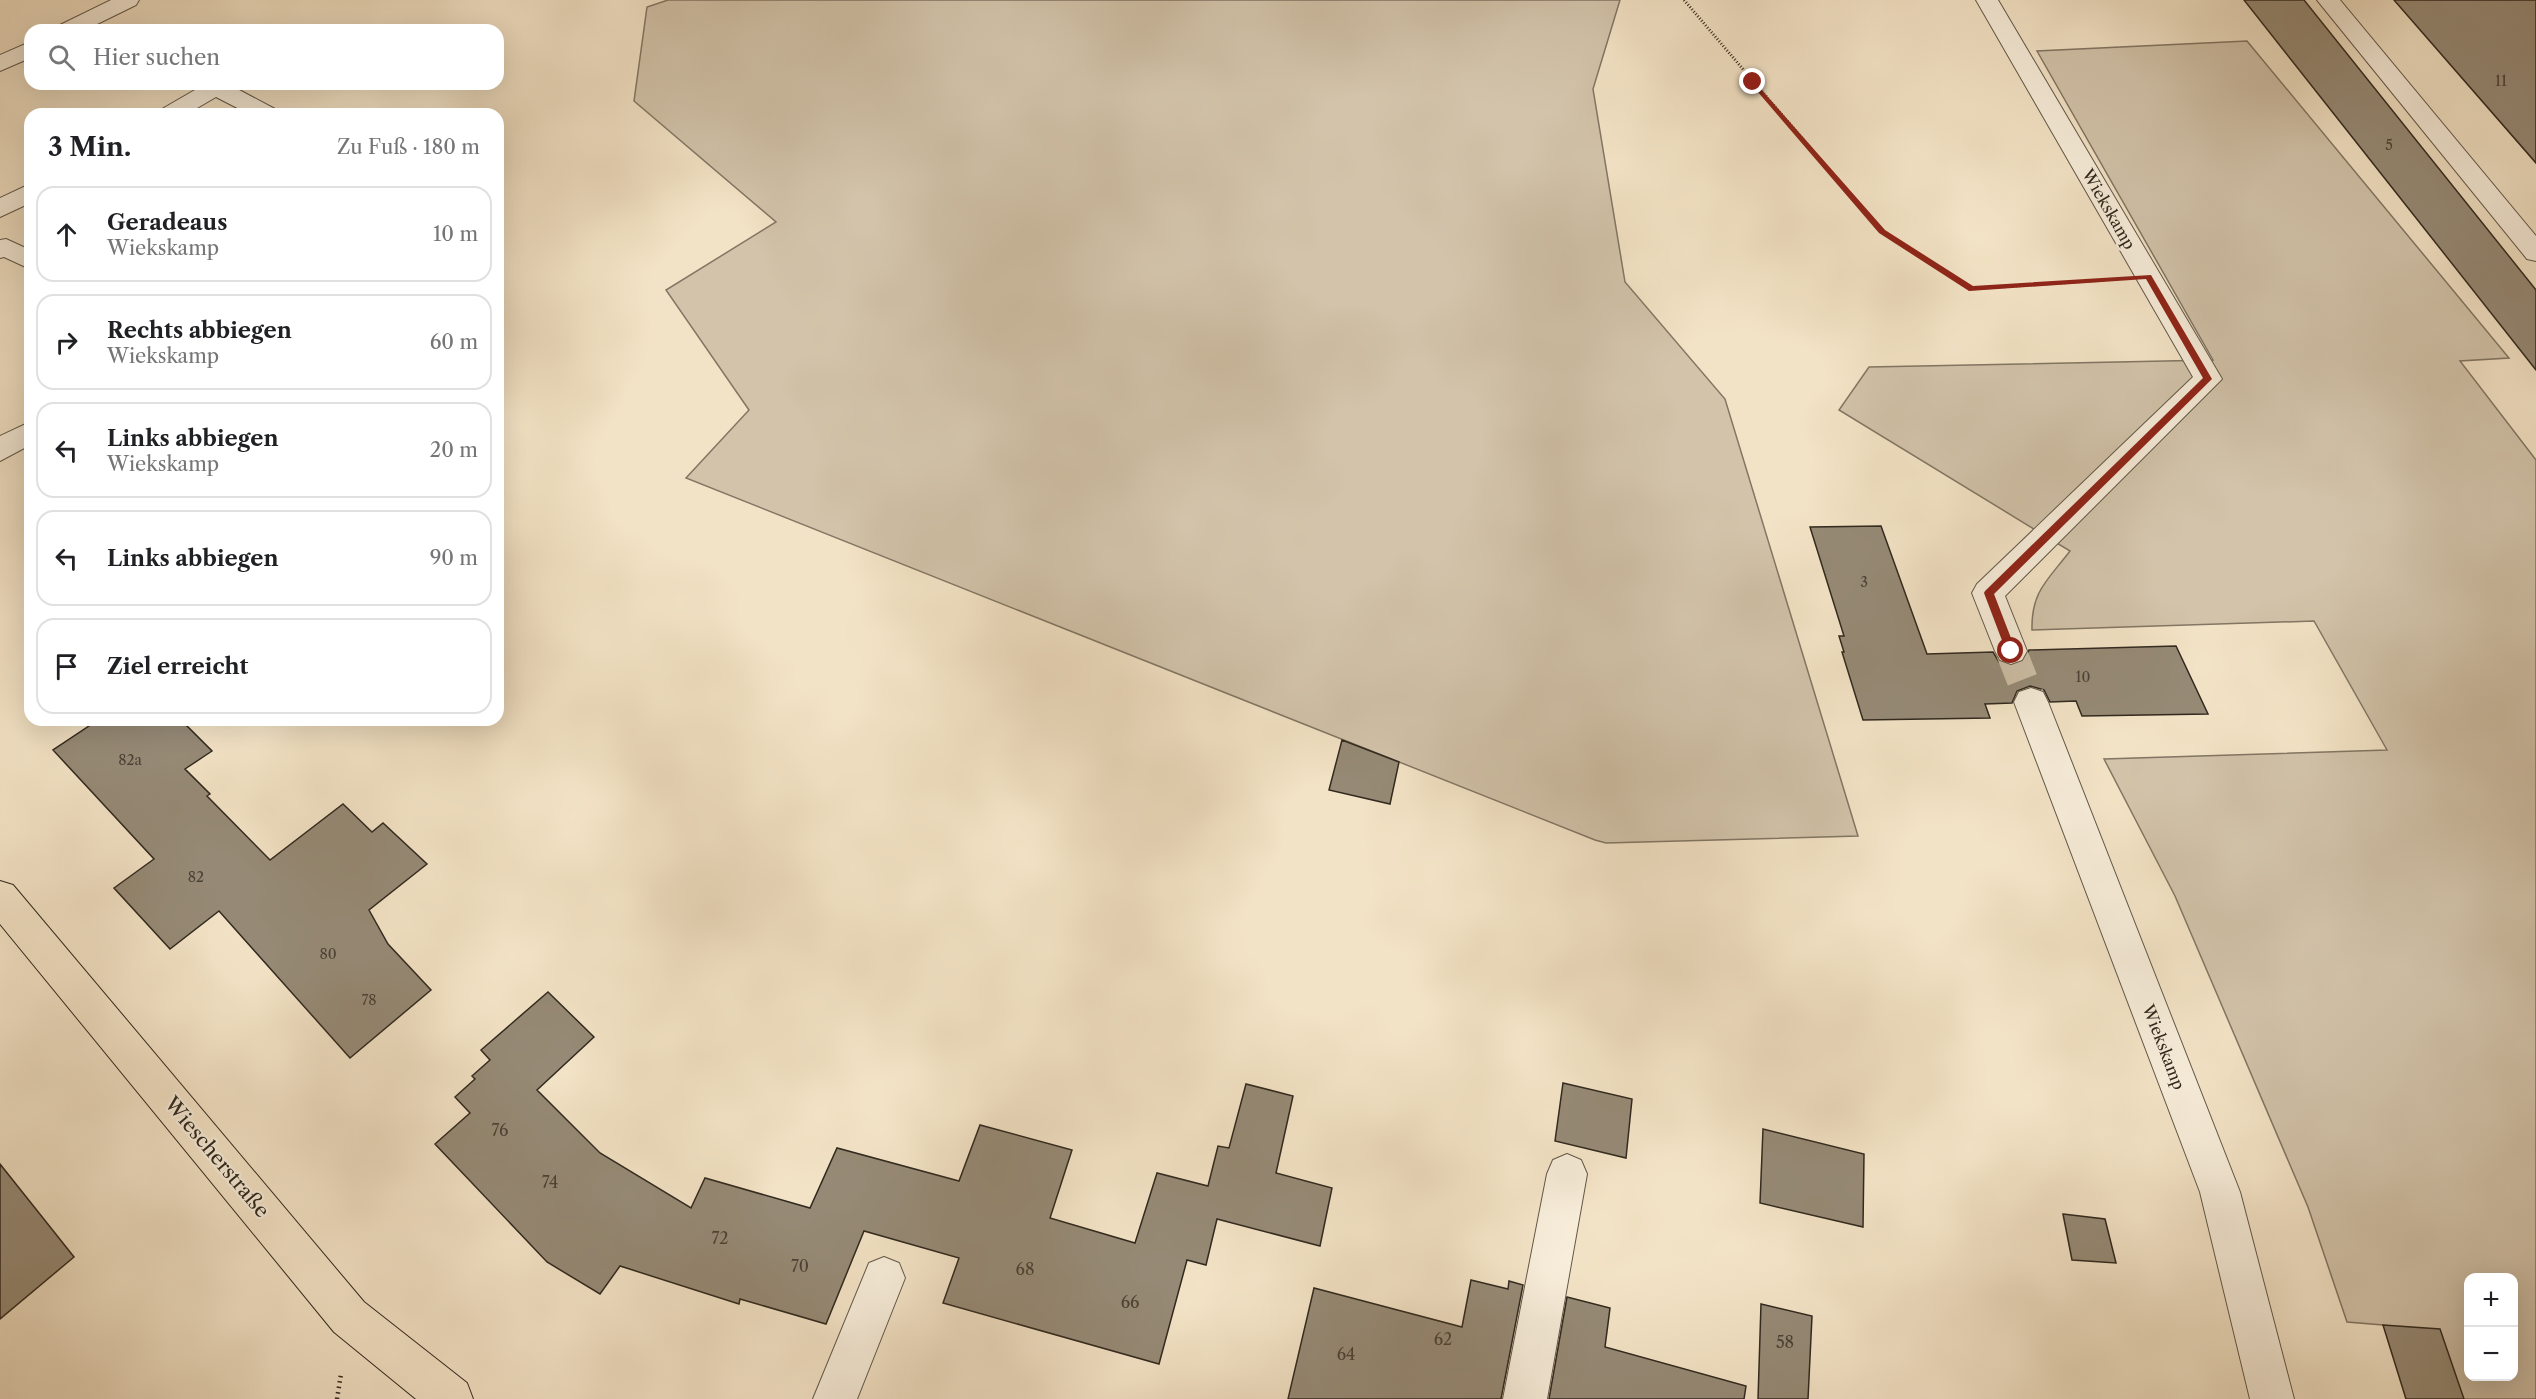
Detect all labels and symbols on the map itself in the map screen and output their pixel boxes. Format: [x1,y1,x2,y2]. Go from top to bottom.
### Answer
route end [1739,68,1765,94]
house number: 11 [2495,72,2507,90]
house number: 5 [2385,136,2393,154]
street label: Wiekskamp [2077,164,2140,253]
house number: 3 [1860,573,1868,591]
route start [1997,637,2023,663]
house number: 10 [2076,668,2090,686]
house number: 82a [118,751,142,769]
house number: 82 [188,868,204,886]
house number: 80 [319,945,337,963]
house number: 78 [361,991,377,1009]
street label: Wiekskamp [2138,1001,2189,1093]
street label: Wiescherstraße [159,1091,274,1222]
house number: 76 [492,1120,508,1140]
house number: 74 [542,1172,558,1192]
house number: 72 [711,1228,729,1248]
house number: 70 [791,1256,809,1276]
house number: 68 [1016,1259,1034,1279]
house number: 66 [1121,1292,1139,1312]
house number: 62 [1434,1329,1452,1349]
house number: 58 [1776,1332,1794,1352]
house number: 64 [1337,1344,1355,1364]

